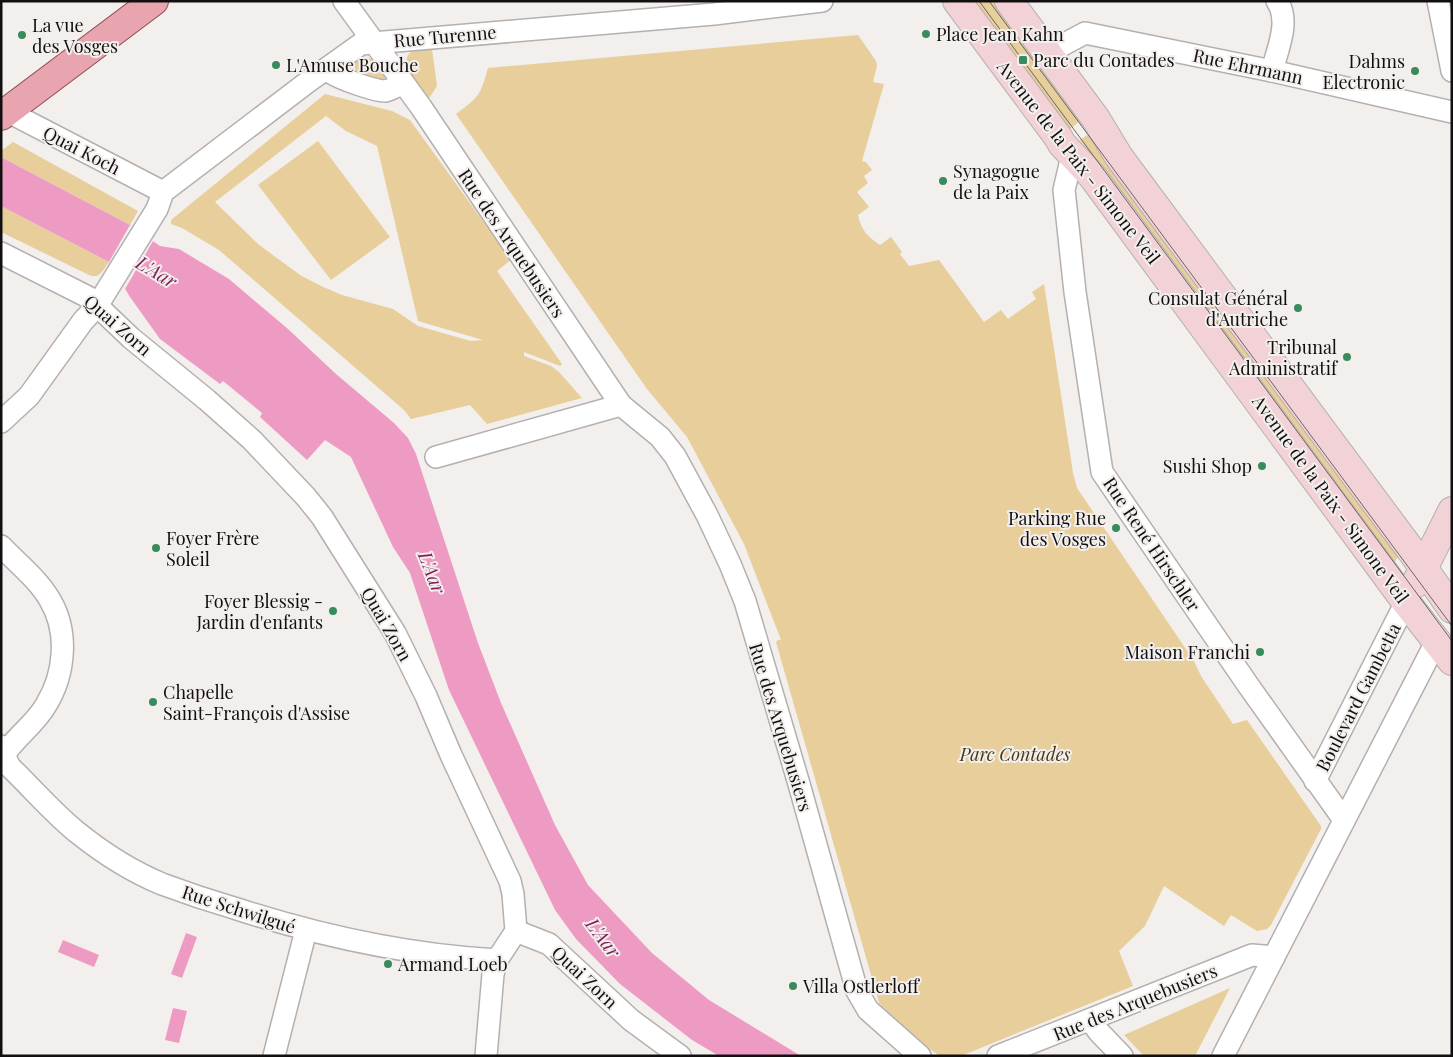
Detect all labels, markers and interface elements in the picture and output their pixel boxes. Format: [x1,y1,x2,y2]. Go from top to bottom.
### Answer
place label: La vue des Vosges [32,13,118,58]
street label: Rue Turenne [393,20,497,52]
place label: Place Jean Kahn [936,22,1064,46]
marker: Place Jean Kahn [920,28,932,40]
marker: La vue des Vosges [16,29,28,41]
street label: Rue Ehrmann [1191,43,1305,89]
place label: Parc du Contades [1033,48,1175,72]
place label: Dahms Electronic [1323,49,1405,94]
place label: L'Amuse Bouche [286,53,418,77]
marker: Parc du Contades [1017,54,1029,66]
street label: Avenue de la Paix - Simone Veil [991,55,1166,269]
marker: L'Amuse Bouche [270,59,282,71]
marker: Dahms Electronic [1409,65,1421,77]
street label: Quai Koch [39,120,125,180]
place label: Synagogue de la Paix [953,159,1040,204]
street label: Rue des Arquebusiers [453,164,571,322]
marker: Synagogue de la Paix [937,175,949,187]
water label: L'Aar [131,248,183,294]
place label: Consulat Général d'Autriche [1148,286,1288,331]
street label: Quai Zorn [79,289,157,361]
marker: Consulat Général d'Autriche [1292,302,1304,314]
place label: Tribunal Administratif [1228,335,1339,380]
marker: Tribunal Administratif [1341,351,1353,363]
street label: Avenue de la Paix - Simone Veil [1247,389,1415,608]
place label: Sushi Shop [1163,454,1252,478]
marker: Sushi Shop [1256,460,1268,472]
street label: Rue René Hirschler [1098,472,1206,616]
place label: Parking Rue des Vosges [1008,506,1106,551]
marker: Parking Rue des Vosges [1110,522,1122,534]
place label: Foyer Frère Soleil [166,526,259,571]
marker: Foyer Frère Soleil [150,542,162,554]
water label: L'Aar [413,546,453,598]
street label: Quai Zorn [356,583,418,666]
place label: Foyer Blessig - Jardin d'enfants [195,589,323,634]
marker: Foyer Blessig - Jardin d'enfants [327,605,339,617]
street label: Boulevard Gambetta [1310,619,1406,775]
street label: Rue des Arquebusiers [744,640,818,814]
place label: Maison Franchi [1124,640,1250,664]
marker: Maison Franchi [1254,646,1266,658]
place label: Chapelle Saint-François d'Assise [163,680,350,725]
marker: Chapelle Saint-François d'Assise [147,696,159,708]
park label: Parc Contades [959,742,1070,766]
street label: Rue Schwilgué [179,879,299,939]
water label: L'Aar [580,911,628,963]
street label: Quai Zorn [547,940,623,1014]
place label: Armand Loeb [397,952,508,976]
marker: Armand Loeb [382,958,394,970]
street label: Rue des Arquebusiers [1049,958,1221,1046]
place label: Villa Ostlerloff [802,974,920,998]
marker: Villa Ostlerloff [787,980,799,992]

